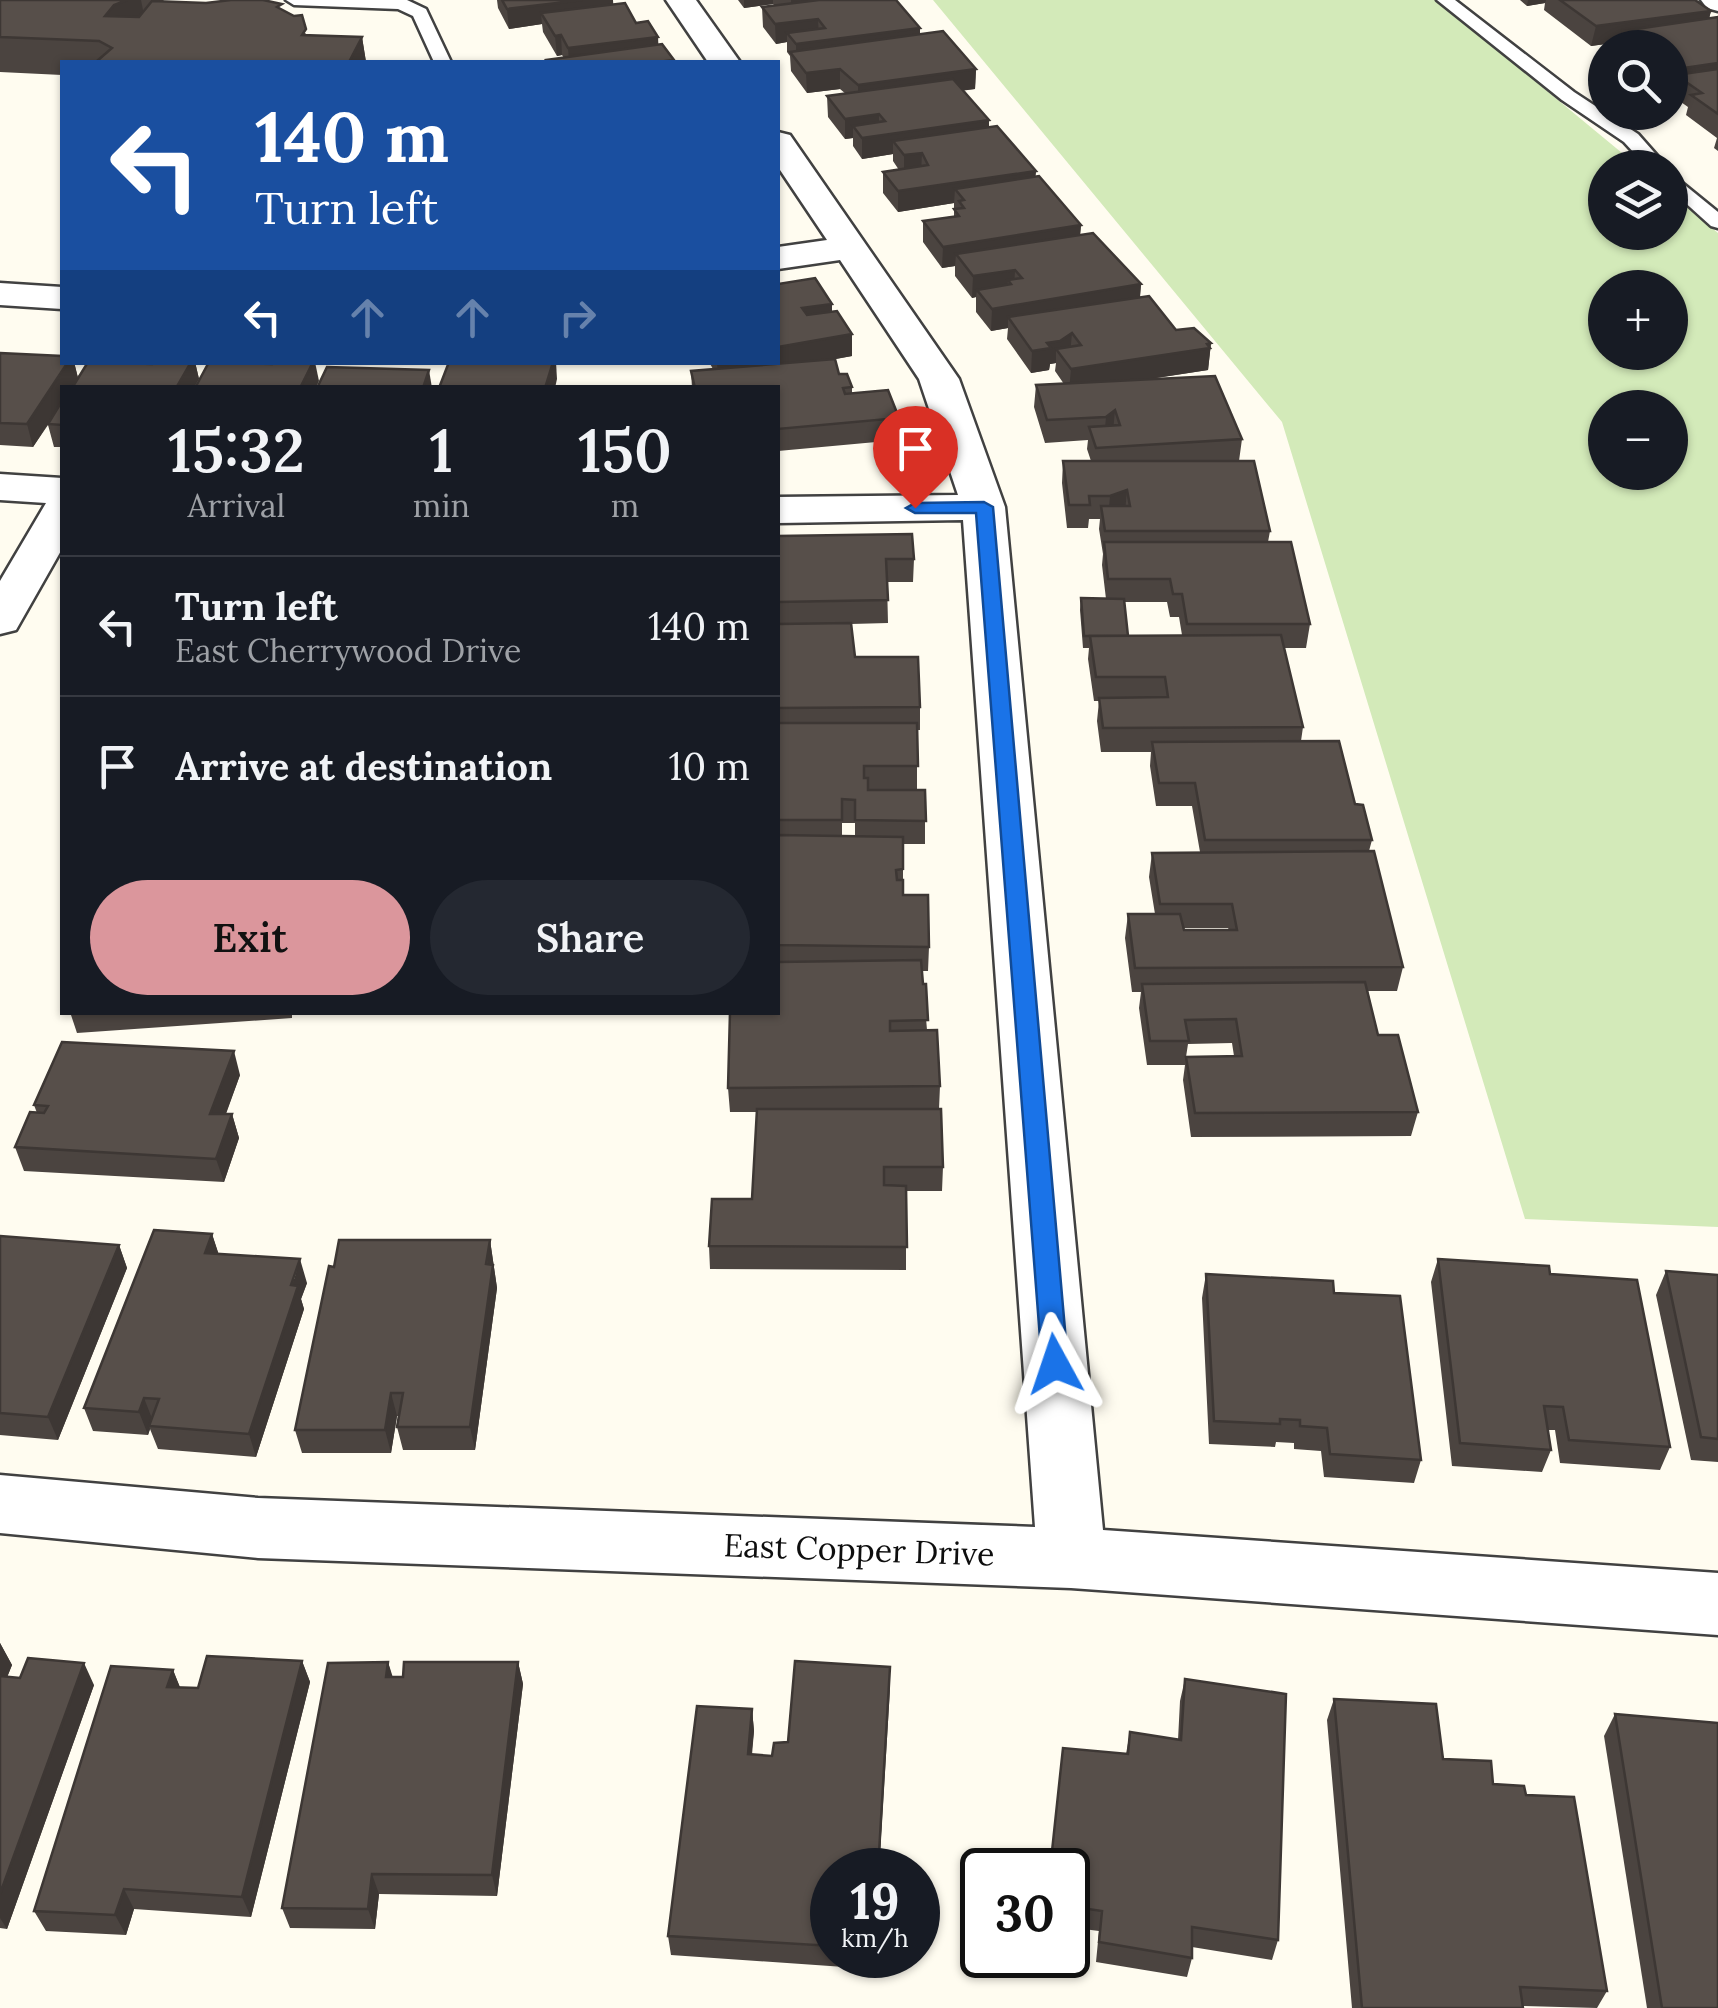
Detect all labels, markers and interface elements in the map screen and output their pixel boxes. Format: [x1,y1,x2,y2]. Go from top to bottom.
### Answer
map controls [1588,30,1688,490]
button: search [1588,30,1688,130]
text: 140 m [255,92,449,181]
icon: left [90,100,220,230]
button: layers [1588,150,1688,250]
text: Turn left [255,179,438,236]
button: + [1588,270,1688,370]
icon: left [235,290,290,345]
icon: ahead [340,290,395,345]
icon: ahead [445,290,500,345]
icon: right [550,290,605,345]
button: − [1588,390,1688,490]
pin [873,406,958,509]
text: 15:32 [168,412,305,488]
text: 1 [430,412,453,488]
text: 150 [578,412,672,488]
icon: arrive [888,421,943,476]
text: Arrival [188,485,285,526]
text: min [413,485,470,526]
text: m [611,485,639,526]
text: Turn left [175,582,338,630]
icon: left [90,599,145,654]
text: 140 m [648,602,750,650]
text: East Cherrywood Drive [175,630,521,671]
icon: arrive [90,739,145,794]
text: Arrive at destination [175,742,552,790]
text: 10 m [669,742,750,790]
button: Exit [90,880,410,995]
button: Share [430,880,750,995]
position arrow [1003,1312,1107,1416]
street label: East Copper Drive [723,1524,995,1575]
speed limit sign: 30 [960,1848,1090,1978]
text: 19 [850,1869,900,1933]
text: km/h [841,1922,909,1954]

